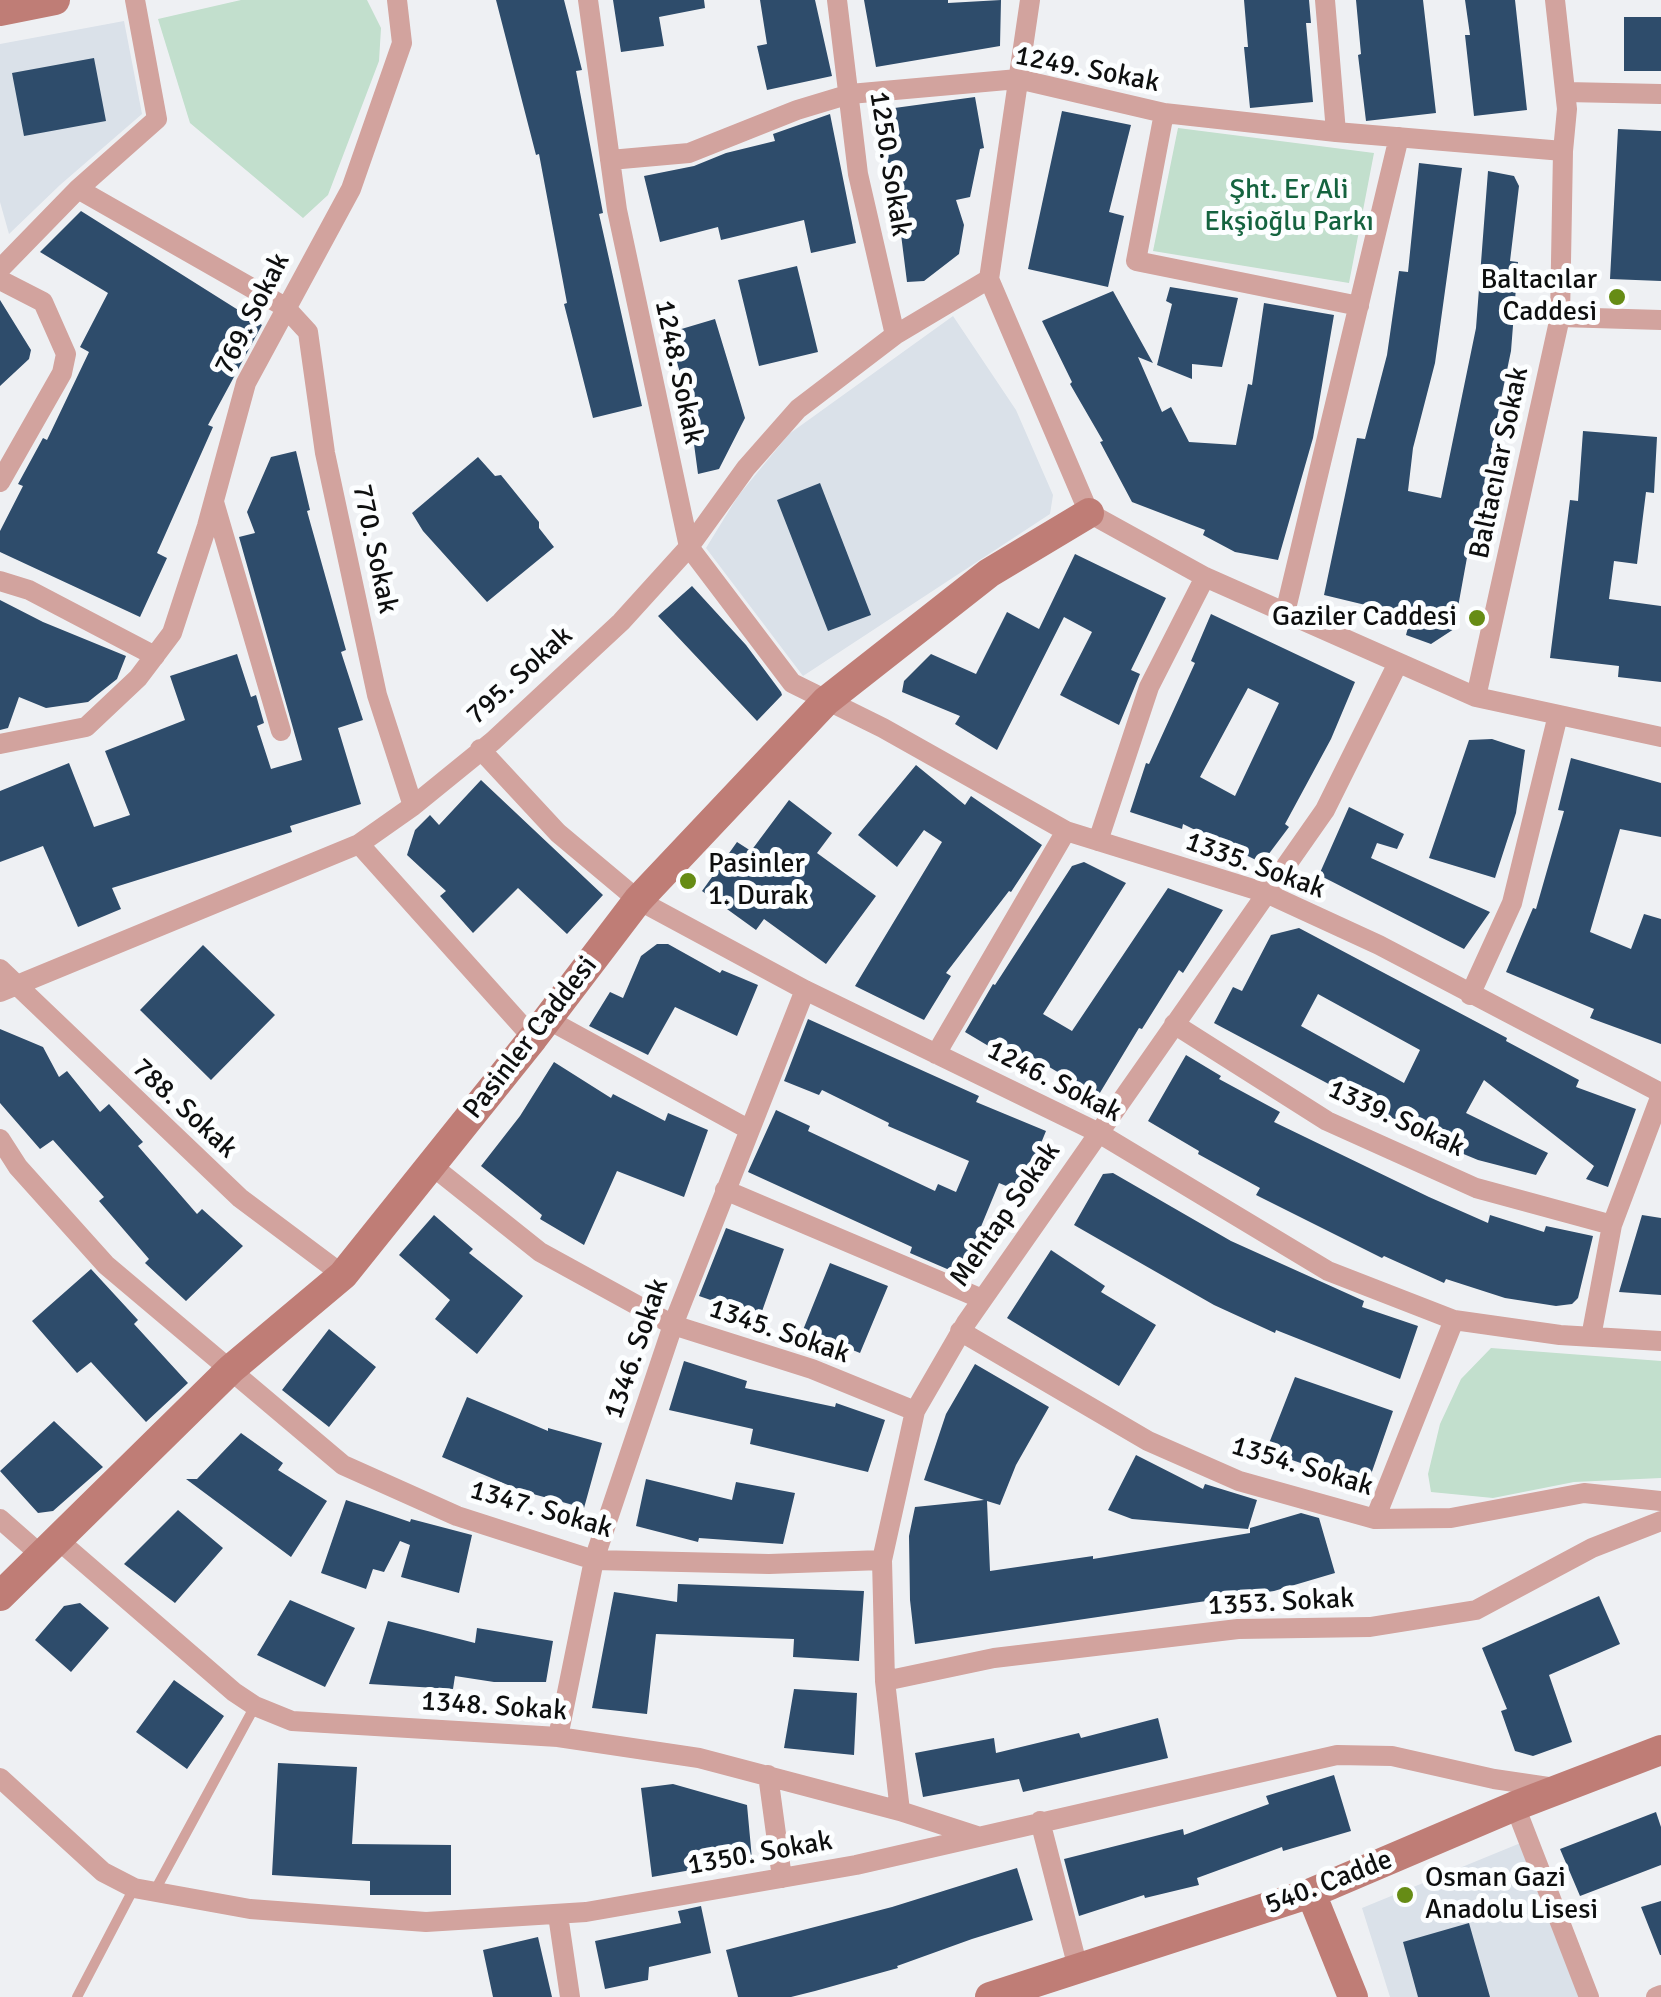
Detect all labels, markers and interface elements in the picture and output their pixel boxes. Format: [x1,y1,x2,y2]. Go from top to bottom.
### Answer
street label: 1249. Sokak [1012,40,1162,100]
street label: 1250. Sokak [861,89,917,239]
park label: Şht. Er Ali Ekşioğlu Parkı [1204,174,1374,240]
street label: 769. Sokak [208,248,298,380]
place label: Baltacılar Caddesi [1480,264,1597,330]
marker: Baltacılar Caddesi [1606,286,1628,308]
street label: 1248. Sokak [646,297,710,447]
street label: Baltacılar Sokak [1463,364,1537,562]
street label: 770. Sokak [344,481,404,617]
place label: Gaziler Caddesi [1272,601,1457,635]
marker: Gaziler Caddesi [1466,607,1488,629]
street label: 795. Sokak [460,620,580,732]
street label: 1335. Sokak [1180,825,1330,907]
place label: Pasinler 1. Durak [708,848,808,914]
marker: Pasinler 1. Durak [677,870,699,892]
street label: Pasinler Caddesi [457,950,605,1126]
street label: 1246. Sokak [981,1034,1127,1130]
street label: 788. Sokak [125,1052,243,1166]
street label: 1339. Sokak [1323,1073,1469,1165]
street label: Mehtap Sokak [944,1136,1068,1294]
street label: 1346. Sokak [597,1274,677,1424]
street label: 1345. Sokak [704,1292,854,1372]
street label: 1354. Sokak [1227,1430,1377,1504]
street label: 1347. Sokak [466,1474,616,1546]
street label: 1353. Sokak [1207,1582,1355,1624]
street label: 1348. Sokak [420,1685,568,1729]
street label: 1350. Sokak [685,1825,835,1883]
street label: 540. Cadde [1261,1843,1397,1923]
place label: Osman Gazi Anadolu Lisesi [1425,1862,1598,1928]
marker: Osman Gazi Anadolu Lisesi [1394,1884,1416,1906]

